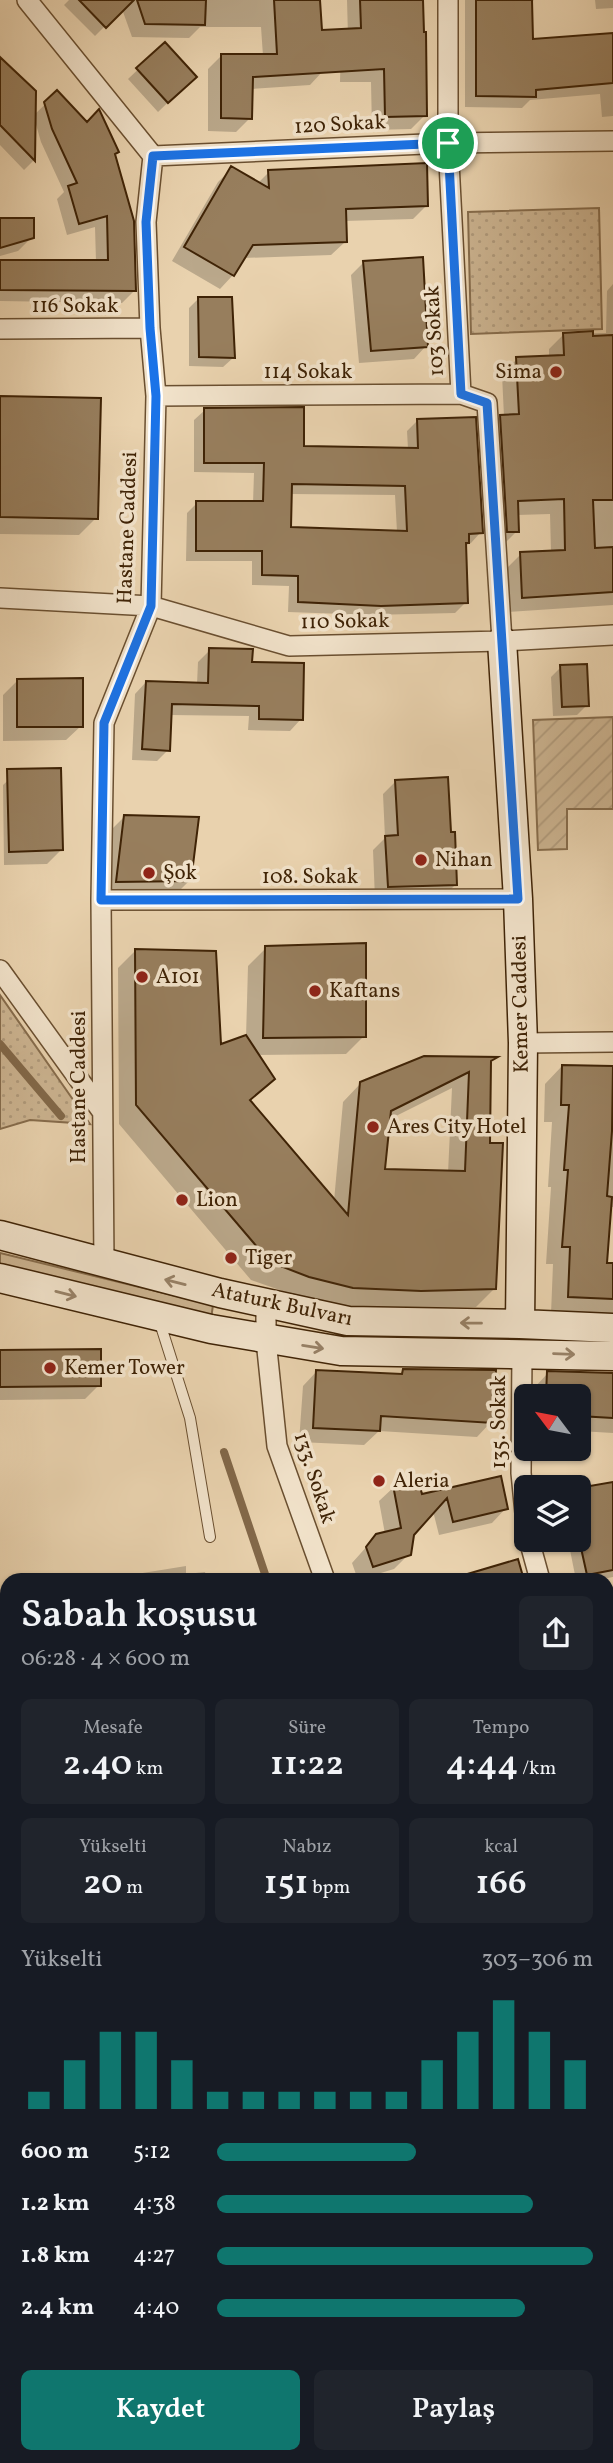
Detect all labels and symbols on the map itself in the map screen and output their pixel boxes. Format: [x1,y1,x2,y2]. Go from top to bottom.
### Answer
street label: 120 Sokak [293,108,387,142]
pin [418,113,478,173]
street label: 103 Sokak [418,284,452,377]
street label: 116 Sokak [31,292,119,321]
street label: 114 Sokak [264,358,353,387]
place label: Sima [495,358,542,387]
marker: Sima [548,364,564,380]
street label: Hastane Caddesi [111,451,145,605]
street label: 110 Sokak [300,607,390,637]
place label: Nihan [435,846,492,875]
marker: Nihan [413,852,429,868]
place label: Şok [163,859,198,888]
street label: 108. Sokak [262,863,359,892]
marker: Şok [141,865,157,881]
street label: Kemer Caddesi [505,935,537,1073]
place label: A101 [156,963,200,992]
marker: A101 [134,969,150,985]
place label: Kaftans [329,977,400,1006]
marker: Kaftans [307,983,323,999]
street label: Hastane Caddesi [65,1011,94,1163]
place label: Ares City Hotel [387,1113,526,1142]
marker: Ares City Hotel [365,1119,381,1135]
place label: Lion [196,1186,238,1215]
marker: Lion [174,1192,190,1208]
place label: Tiger [245,1244,292,1273]
marker: Tiger [223,1250,239,1266]
one-way arrow [164,1275,187,1288]
street label: Ataturk Bulvarı [209,1276,355,1334]
one-way arrow [54,1288,77,1301]
one-way arrow [460,1317,483,1330]
one-way arrow [301,1341,323,1354]
one-way arrow [552,1348,575,1361]
place label: Kemer Tower [64,1354,185,1383]
marker: Kemer Tower [42,1360,58,1376]
street label: 135. Sokak [485,1374,514,1469]
north arrow [514,1384,592,1461]
street label: 133. Sokak [286,1429,343,1528]
place label: Aleria [393,1467,450,1496]
marker: Aleria [371,1473,387,1489]

